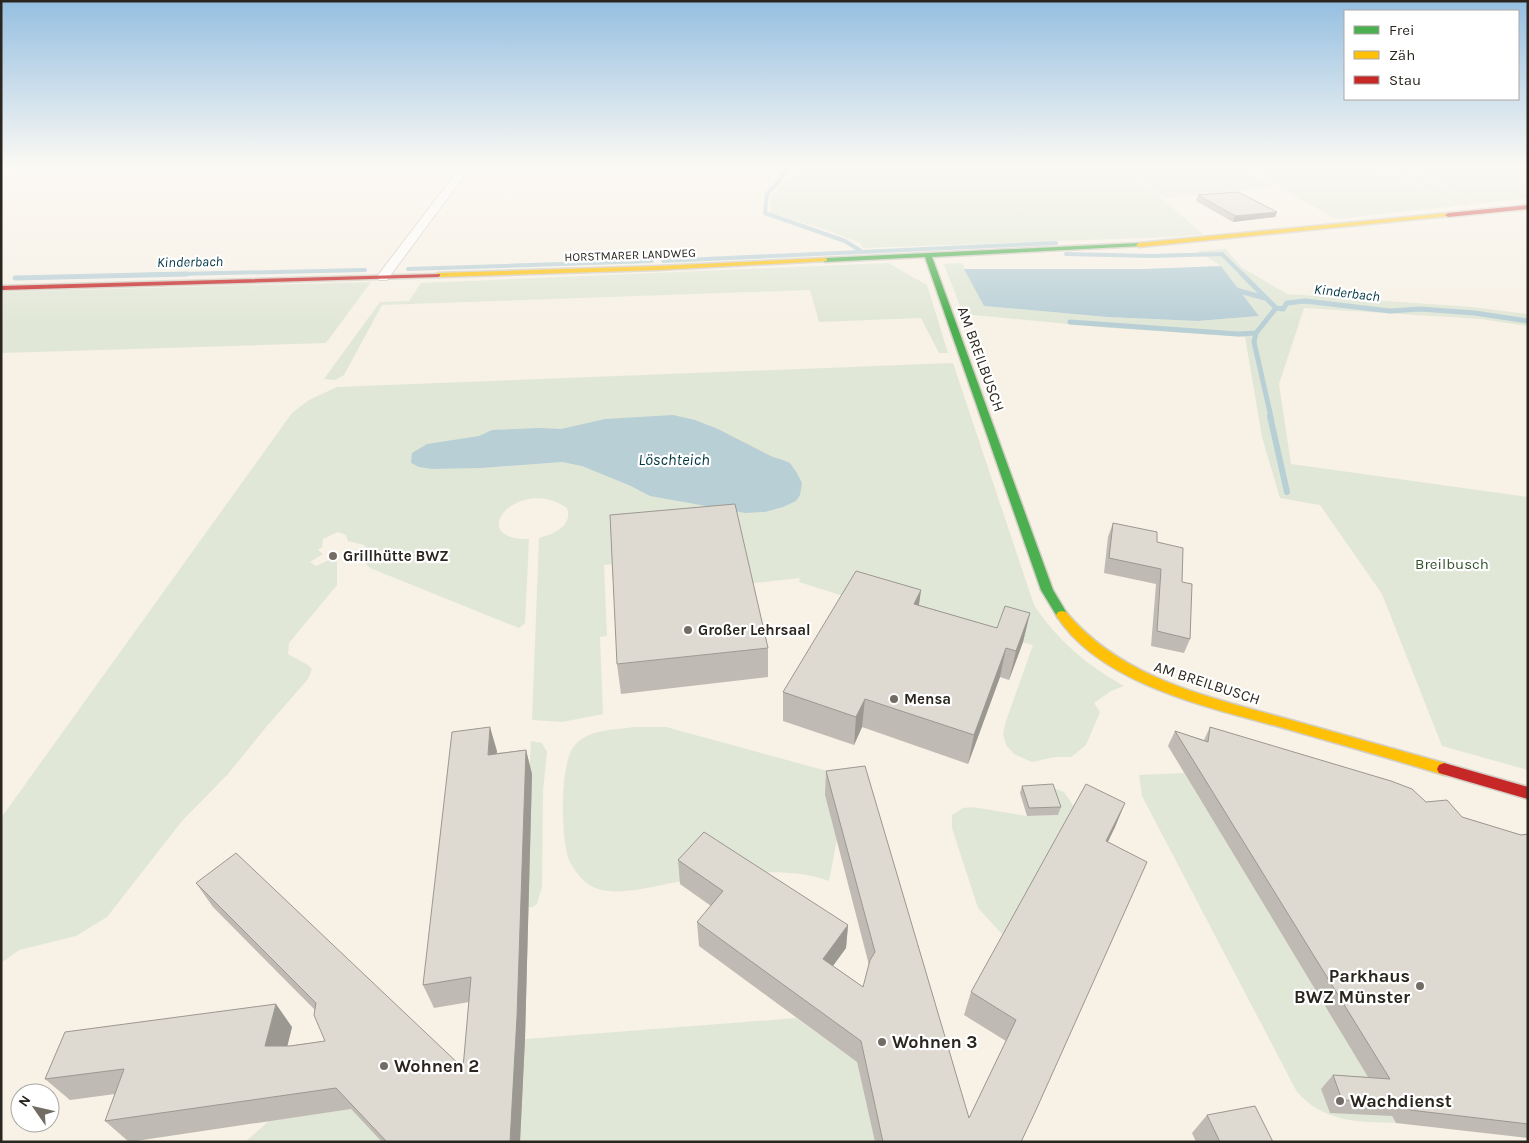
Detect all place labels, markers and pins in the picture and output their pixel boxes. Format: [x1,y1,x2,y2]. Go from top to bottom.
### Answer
place label: Grillhütte BWZ [343,547,449,565]
marker: Grillhütte BWZ [327,550,339,562]
place label: Großer Lehrsaal [698,621,811,639]
marker: Großer Lehrsaal [682,624,694,636]
place label: Mensa [904,690,951,708]
marker: Mensa [888,693,900,705]
place label: Parkhaus BWZ Münster [1294,965,1410,1008]
marker: Parkhaus BWZ Münster [1414,980,1426,992]
place label: Wohnen 3 [892,1031,977,1053]
marker: Wohnen 3 [876,1036,888,1048]
place label: Wohnen 2 [394,1055,479,1077]
marker: Wohnen 2 [378,1060,390,1072]
place label: Wachdienst [1350,1090,1452,1112]
marker: Wachdienst [1334,1095,1346,1107]

